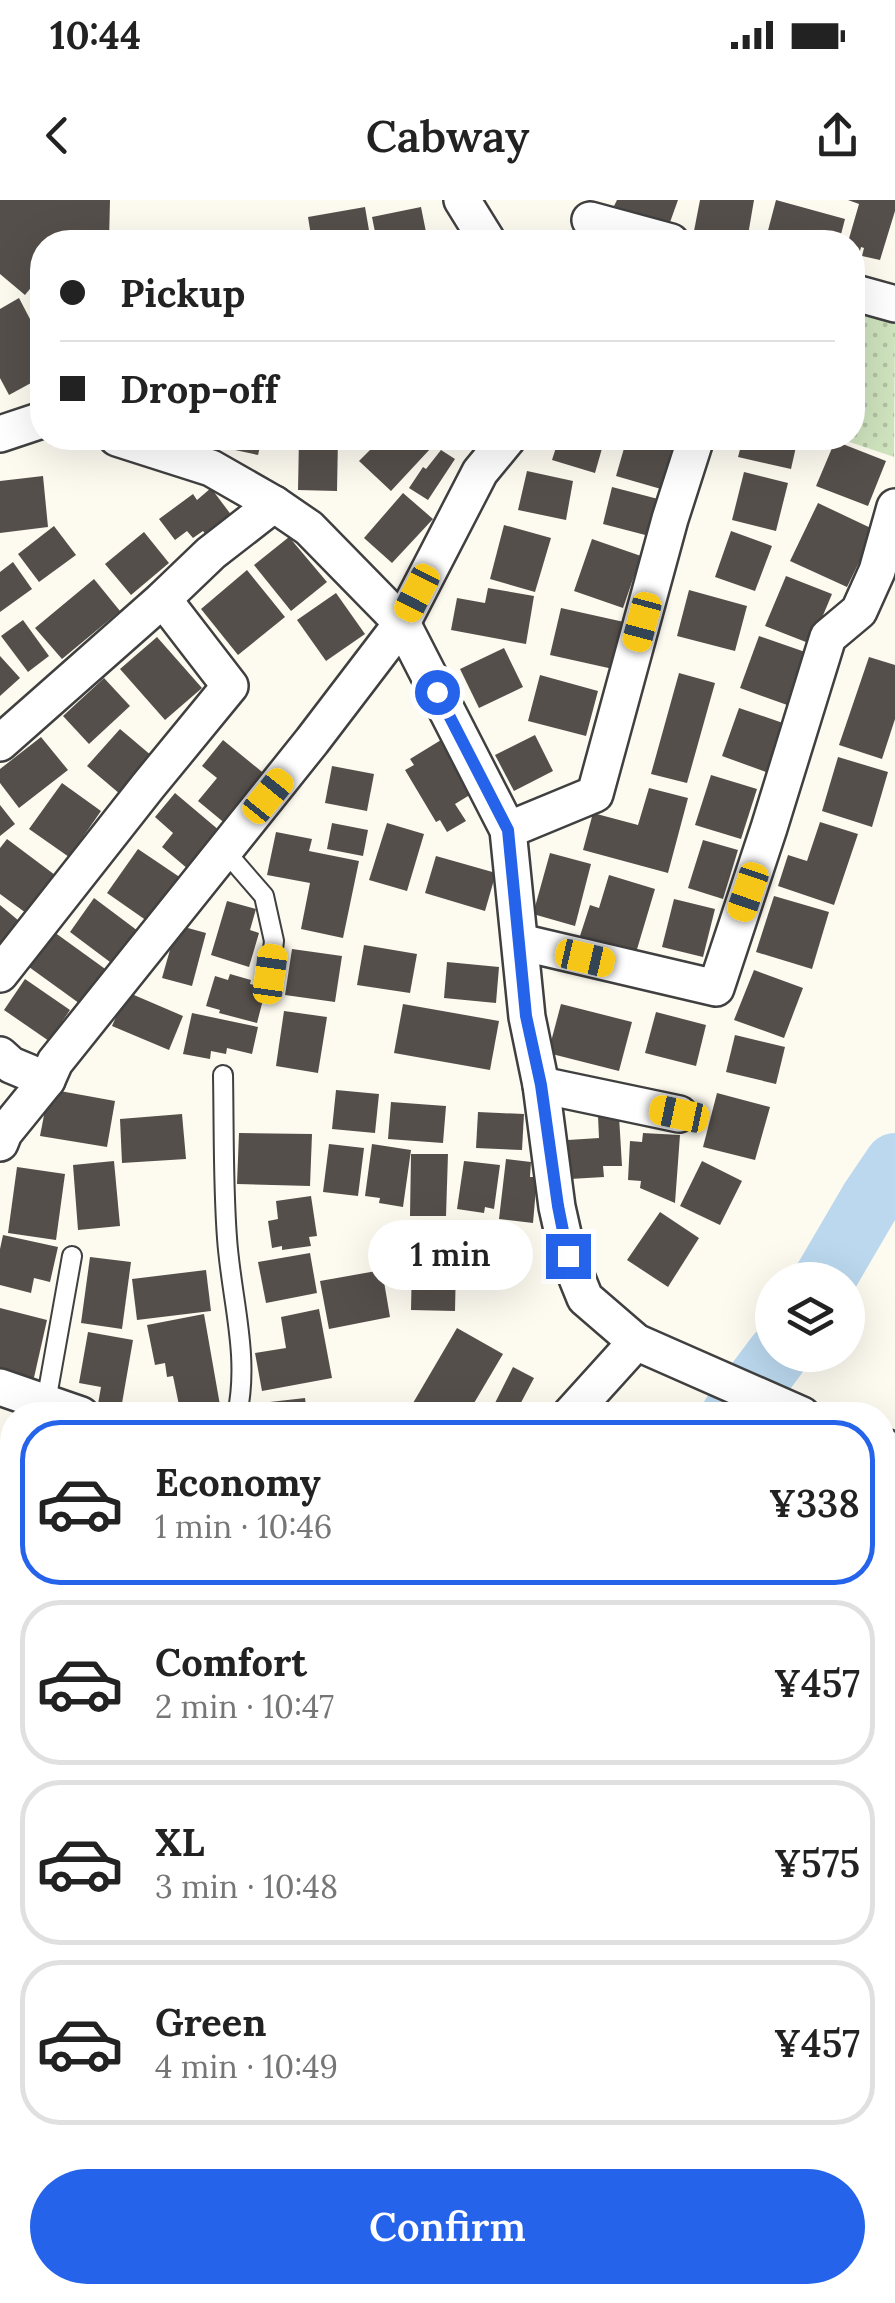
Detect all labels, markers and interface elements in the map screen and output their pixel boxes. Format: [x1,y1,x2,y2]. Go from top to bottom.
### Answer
text: 10:44 [50,11,141,59]
text: Cabway [366,107,529,164]
icon: back [30,108,85,163]
icon: share [810,108,865,163]
text: Pickup [120,269,245,317]
text: Drop-off [120,365,278,413]
car [390,559,444,627]
car [620,589,664,655]
route start [415,670,460,715]
car [237,763,299,829]
car [724,859,772,925]
car [552,937,618,979]
car [251,942,289,1006]
car [647,1093,711,1135]
callout: 1 min [368,1221,533,1291]
text: 1 min [410,1234,491,1275]
route end [546,1234,591,1279]
map controls [755,1262,865,1372]
button: layers [755,1262,865,1372]
icon: car [35,1458,125,1548]
text: Economy [155,1458,321,1506]
text: ¥338 [769,1479,860,1527]
text: 1 min · 10:46 [155,1506,332,1547]
icon: car [35,1638,125,1728]
text: Comfort [155,1638,307,1686]
text: ¥457 [774,1659,860,1707]
text: 2 min · 10:47 [155,1686,334,1727]
icon: car [35,1818,125,1908]
text: XL [155,1818,205,1866]
text: ¥575 [774,1839,860,1887]
text: 3 min · 10:48 [155,1866,338,1907]
icon: car [35,1998,125,2088]
text: Green [155,1998,267,2046]
text: ¥457 [774,2019,860,2067]
text: 4 min · 10:49 [155,2046,338,2087]
button: Confirm [30,2169,865,2284]

